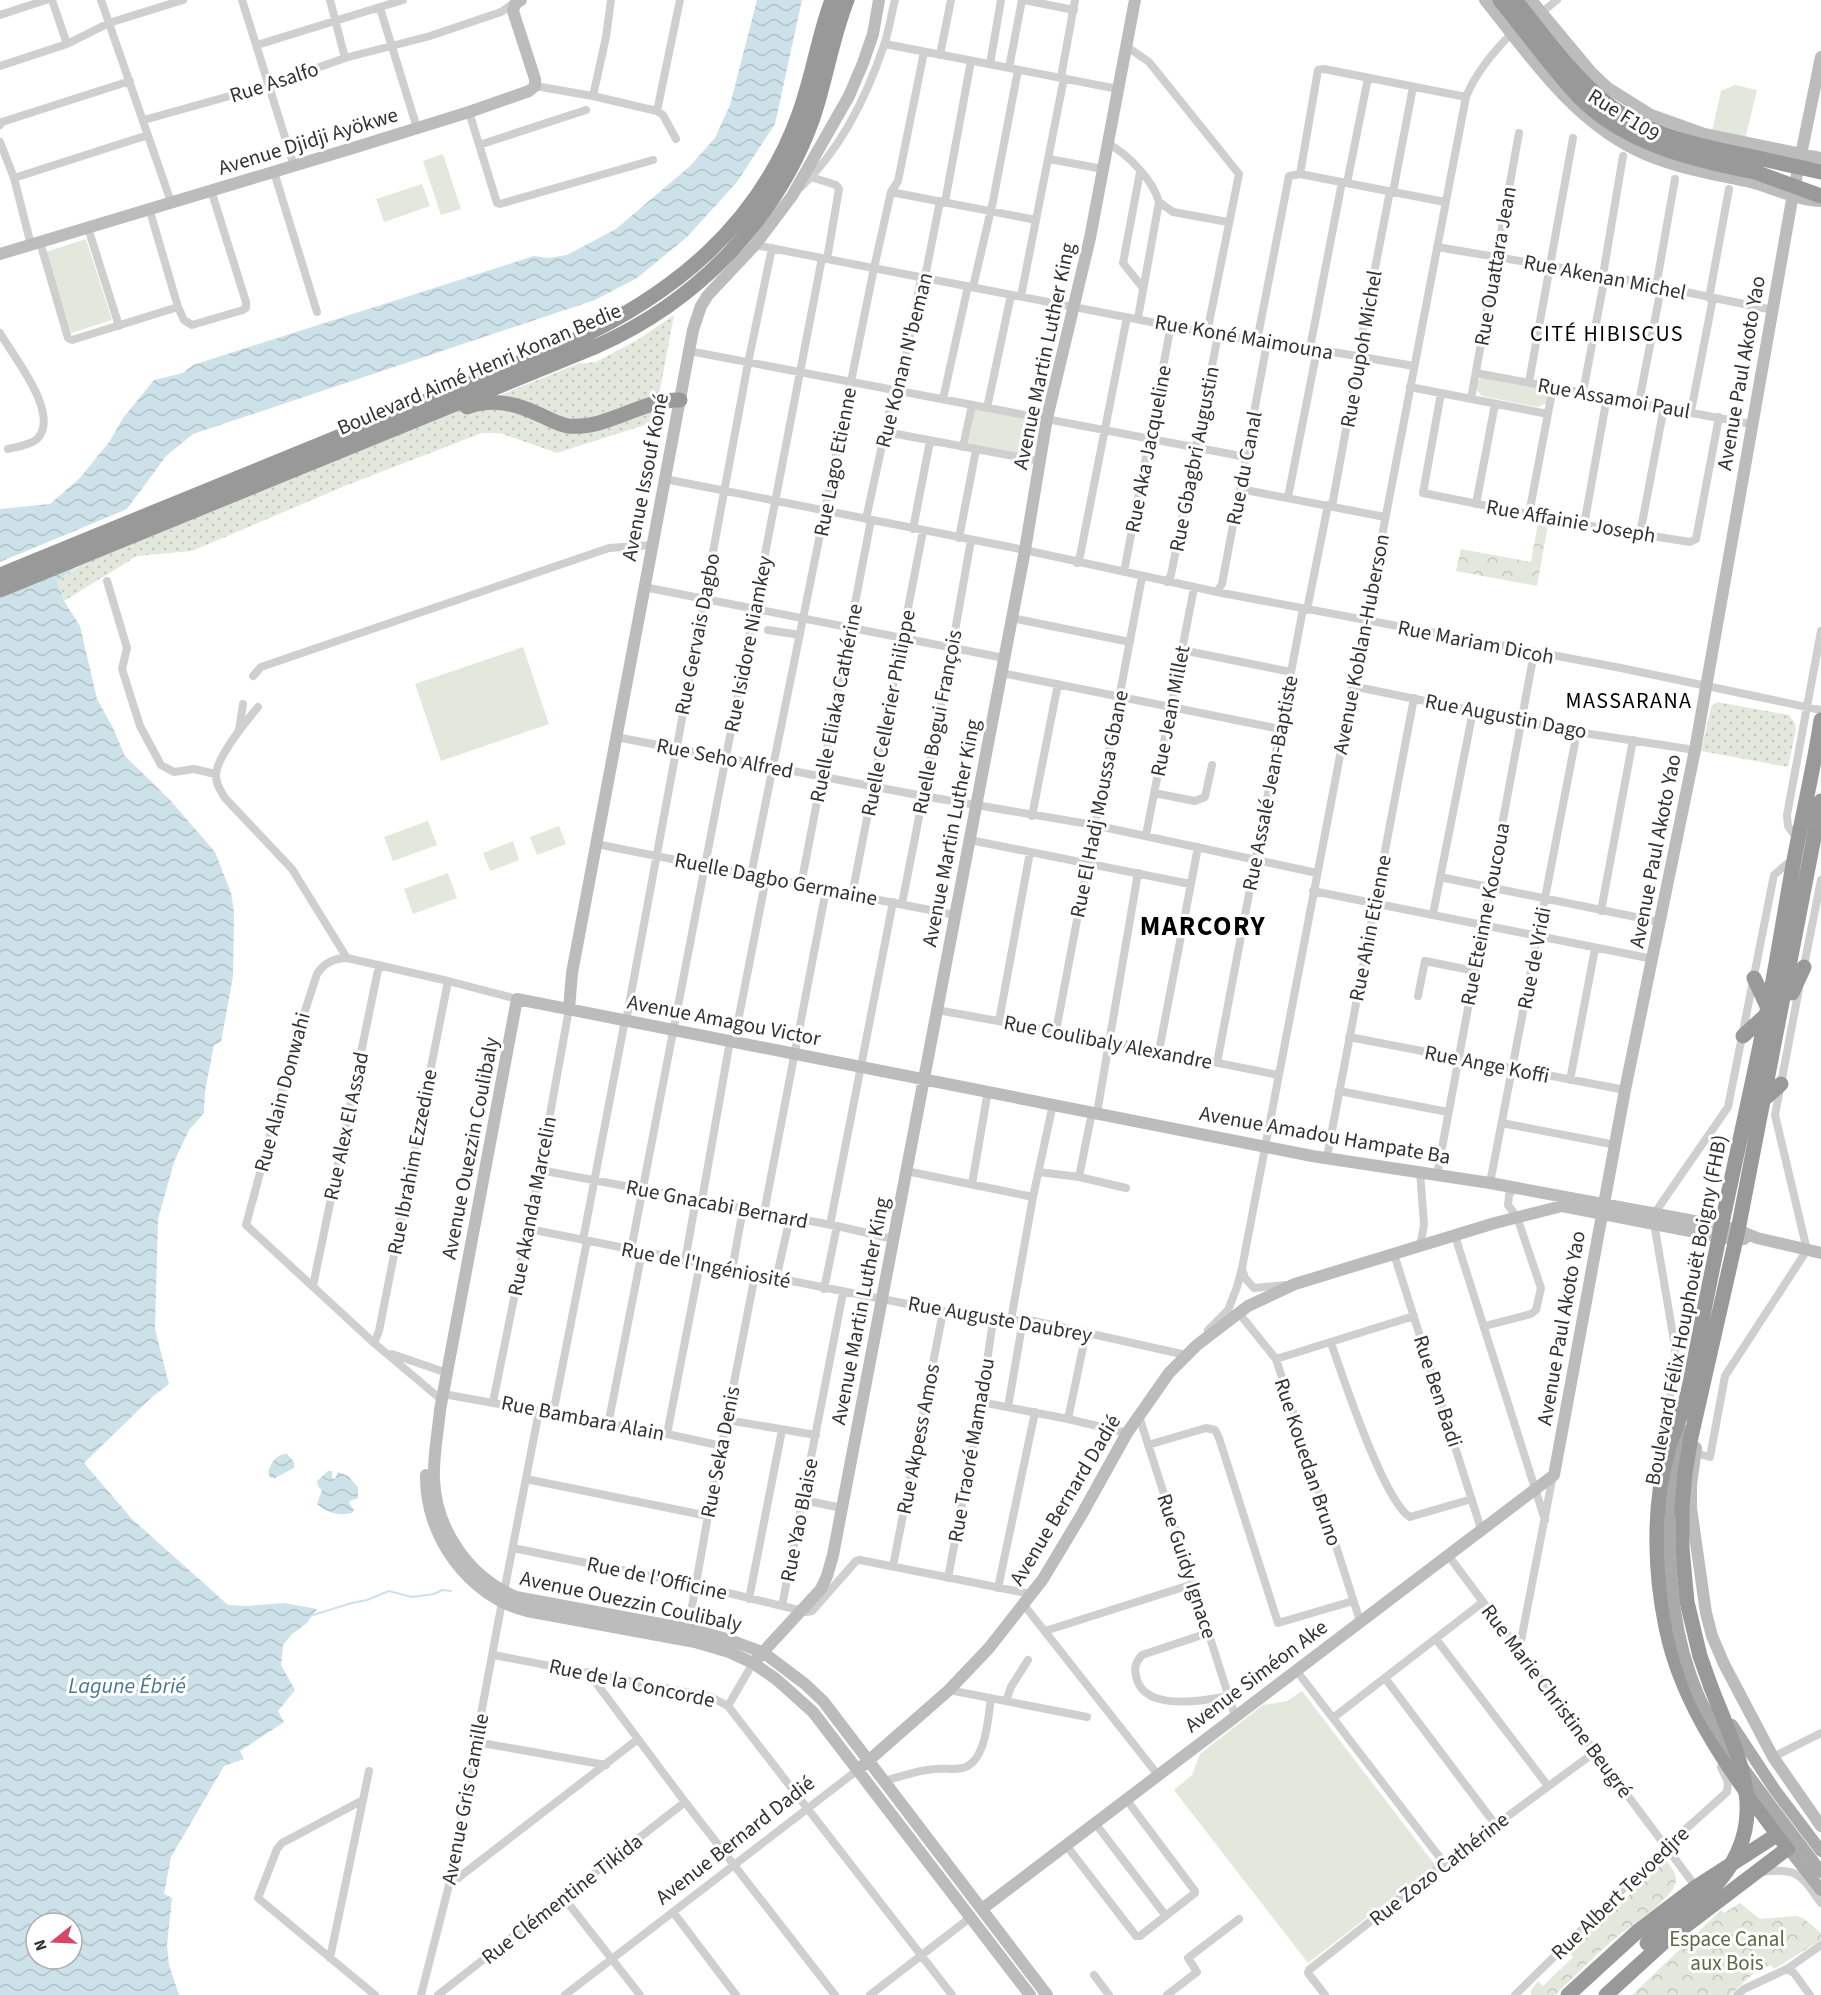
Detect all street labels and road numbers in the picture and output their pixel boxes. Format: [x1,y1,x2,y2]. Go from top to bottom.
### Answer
street label: Rue Asalfo [226,54,322,110]
street label: Rue F109 [1582,81,1666,149]
street label: Avenue Djidji Ayökwe [214,99,402,183]
street label: Rue Ouattara Jean [1466,184,1524,348]
street label: Avenue Martin Luther King [1005,239,1083,472]
street label: Rue Akenan Michel [1521,247,1689,307]
street label: Rue Oupoh Michel [1332,268,1390,430]
street label: Rue Konan N'beman [868,269,940,451]
street label: Avenue Paul Akoto Yao [1709,273,1773,473]
street label: Boulevard Aimé Henri Konan Bedie [332,295,626,443]
street label: Rue Koné Maimouna [1152,307,1336,367]
street label: Rue Aka Jacqueline [1117,363,1179,535]
street label: Rue Gbagbri Augustin [1161,364,1227,554]
street label: Rue Assamoi Paul [1535,370,1693,426]
street label: Rue Lago Etienne [806,385,864,539]
street label: Avenue Issouf Koné [614,390,676,564]
street label: Rue du Canal [1218,409,1270,527]
street label: Rue Affainie Joseph [1484,491,1658,551]
street label: Avenue Koblan-Huberson [1325,531,1397,757]
street label: Rue Gervais Dagbo [667,550,727,718]
street label: Rue Isidore Niamkey [716,553,780,735]
street label: Ruelle Eliaka Cathérine [802,601,870,805]
street label: Ruelle Cellerier Philippe [853,607,923,819]
street label: Rue Mariam Dicoh [1395,612,1557,672]
street label: Ruelle Bogui François [904,627,970,817]
street label: Rue Jean Millet [1143,643,1197,779]
street label: Rue Assalé Jean-Baptiste [1234,673,1306,893]
street label: Rue Augustin Dago [1423,686,1589,746]
street label: Rue El Hadj Moussa Gbane [1062,688,1136,920]
street label: Avenue Martin Luther King [914,716,988,949]
street label: Rue Seho Alfred [654,730,796,786]
street label: Avenue Paul Akoto Yao [1621,752,1689,950]
street label: Rue Eteinne Koucoua [1453,820,1517,1008]
street label: Ruelle Dagbo Germaine [672,845,880,913]
street label: Rue Ahin Etienne [1341,852,1399,1004]
street label: Rue de Vridi [1509,904,1559,1012]
street label: Avenue Amagou Victor [625,987,824,1054]
street label: Rue Coulibaly Alexandre [1001,1007,1215,1077]
street label: Rue Alain Donwahi [246,1009,318,1175]
street label: Avenue Ouezzin Coulibaly [434,1034,506,1262]
street label: Rue Ange Koffi [1422,1037,1552,1091]
street label: Rue Alex El Assad [316,1049,376,1203]
street label: Rue Ibrahim Ezzedine [379,1067,445,1257]
street label: Avenue Amadou Hampate Ba [1197,1098,1453,1172]
street label: Rue Akanda Marcelin [500,1114,564,1298]
street label: Boulevard Félix Houphouët Boigny (FHB) [1637,1132,1735,1488]
street label: Rue Gnacabi Bernard [623,1172,811,1236]
street label: Avenue Martin Luther King [823,1194,897,1427]
street label: Avenue Paul Akoto Yao [1529,1228,1593,1428]
street label: Rue de l'Ingéniosité [619,1234,793,1296]
street label: Rue Auguste Daubrey [906,1288,1095,1350]
street label: Rue Ben Badi [1406,1331,1470,1451]
street label: Rue Traoré Mamadou [940,1355,1002,1545]
street label: Rue Akpess Amos [889,1361,947,1517]
street label: Rue Kouedan Bruno [1267,1374,1349,1550]
street label: Rue Seka Denis [693,1383,747,1520]
street label: Rue Bambara Alain [499,1387,667,1449]
street label: Avenue Bernard Dadié [1002,1409,1128,1591]
street label: Rue Yao Blaise [772,1456,826,1584]
street label: Rue Guidy Ignace [1149,1490,1225,1642]
street label: Rue de l'Officine [584,1548,730,1608]
street label: Avenue Ouezzin Coulibaly [517,1563,745,1639]
street label: Rue Marie Christine Beugré [1474,1598,1640,1804]
street label: Avenue Siméon Ake [1178,1612,1334,1740]
street label: Rue de la Concorde [546,1651,718,1715]
street label: Avenue Gris Camille [434,1711,496,1887]
street label: Avenue Bernard Dadié [649,1768,821,1912]
street label: Rue Zozo Cathérine [1363,1805,1515,1933]
street label: Rue Albert Tevoedjre [1544,1819,1696,1967]
street label: Rue Clémentine Tikida [475,1826,649,1972]

